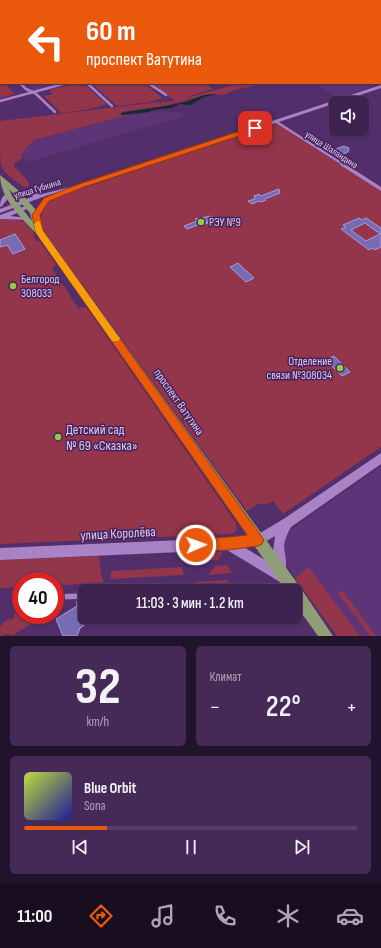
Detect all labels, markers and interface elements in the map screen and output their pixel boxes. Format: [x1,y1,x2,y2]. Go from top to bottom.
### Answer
text: 60 m [86,15,135,48]
icon: left [20,16,72,68]
text: проспект Ватутина [86,49,202,70]
map controls [329,96,369,136]
button: sound [329,96,369,136]
pin [238,111,272,145]
icon: arrive [244,117,266,139]
street label: улица Шаландина [303,128,360,171]
street label: улица Губкина [12,176,62,202]
place label: РЭУ №9 [209,215,241,230]
marker: РЭУ №9 [196,217,206,227]
place label: Белгород 308033 [21,272,59,301]
marker: Белгород 308033 [8,281,18,291]
place label: Отделение связи №308034 [267,354,332,383]
marker: Отделение связи №308034 [335,363,345,373]
street label: проспект Ватутина [150,366,207,439]
place label: Детский сад № 69 «Сказка» [66,421,137,454]
marker: Детский сад № 69 «Сказка» [53,432,63,442]
street label: улица Королёва [80,523,156,544]
position arrow [175,524,217,566]
speed limit sign: 40 [12,572,64,624]
text: 11:03 · 3 мин · 1.2 km [136,594,244,613]
text: 32 [75,656,121,719]
text: Климат [210,669,242,685]
text: 22° [266,689,301,725]
text: − [210,694,220,721]
text: + [346,694,357,721]
text: km/h [87,714,109,730]
text: Blue Orbit [84,779,136,798]
text: Sona [84,798,106,814]
icon: previous [69,836,91,858]
icon: pause [180,836,202,858]
icon: next [291,836,313,858]
icon: directions [87,902,115,930]
icon: music [149,902,177,930]
icon: phone [211,902,239,930]
icon: climate [274,902,302,930]
icon: car [336,902,364,930]
text: 11:00 [17,906,52,927]

